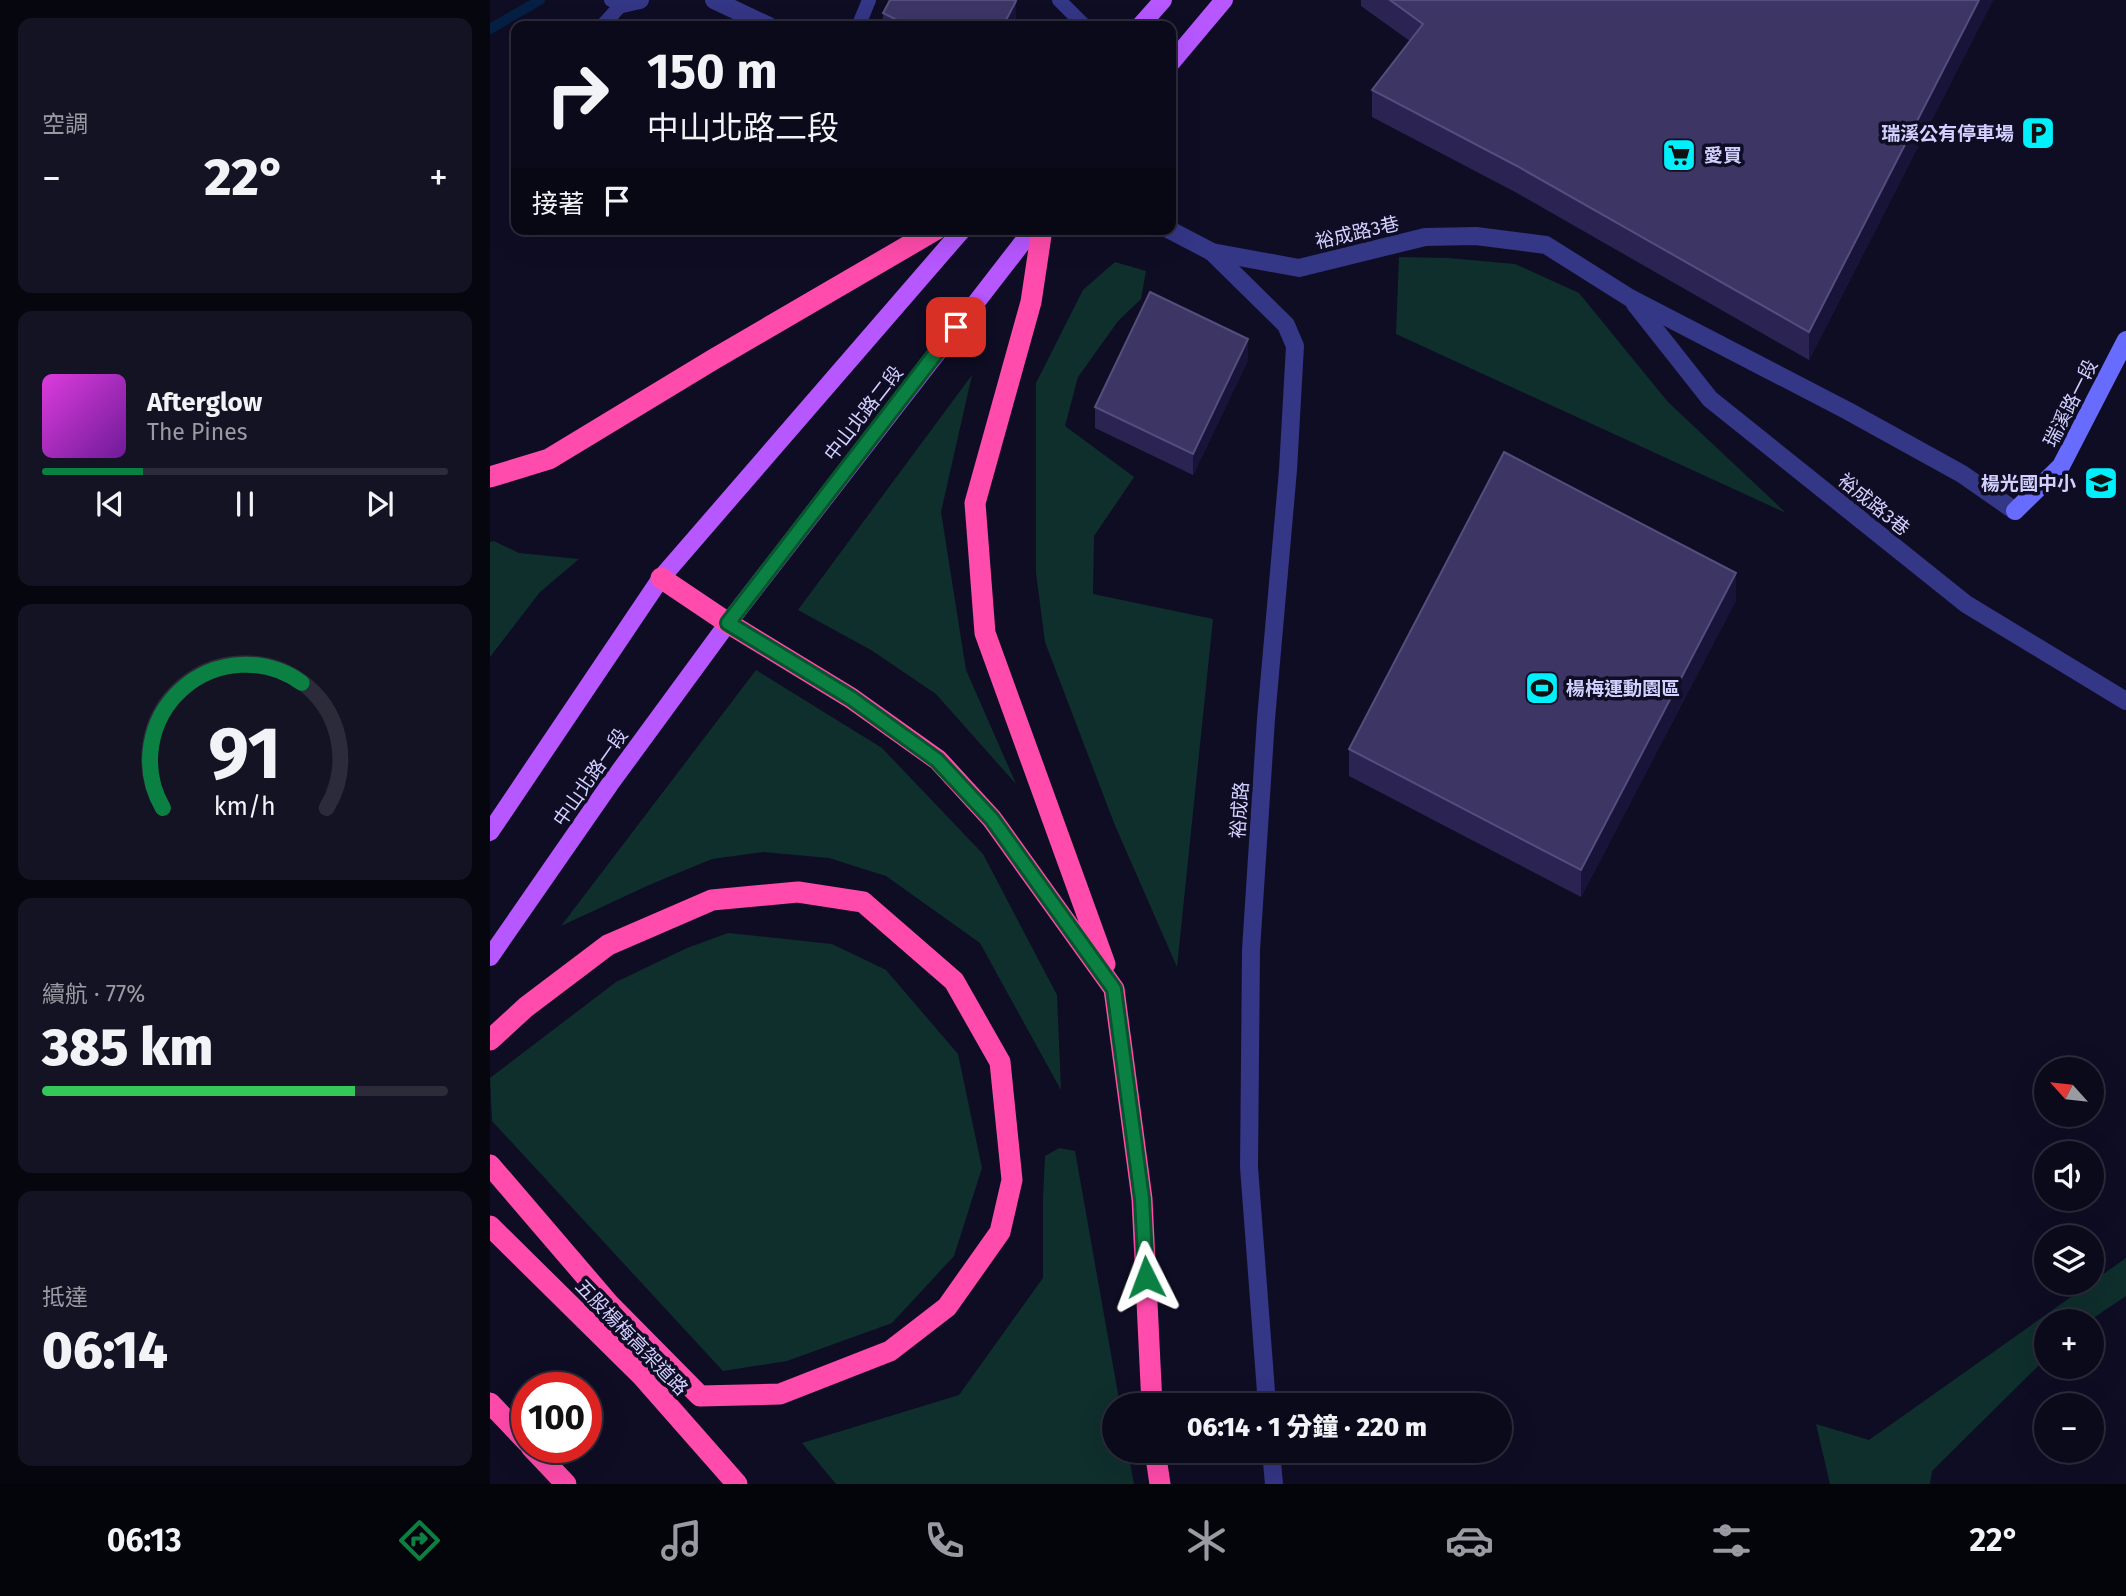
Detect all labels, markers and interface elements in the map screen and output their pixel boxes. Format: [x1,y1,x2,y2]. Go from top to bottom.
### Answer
text: 150 m [647,42,778,101]
icon: right [532,49,623,140]
text: 中山北路二段 [647,109,839,147]
text: 空調 [42,110,88,138]
parking icon: 瑞溪公有停車場 [2019,114,2057,152]
place label: 瑞溪公有停車場 [1881,122,2014,145]
supermarket icon: 愛買 [1660,136,1698,174]
place label: 愛買 [1704,144,1742,167]
text: 22° [204,146,286,209]
text: − [42,155,61,201]
text: + [429,155,448,201]
icon: arrive [598,182,636,220]
text: 接著 [532,189,584,220]
street label: 裕成路3巷 [1313,212,1401,253]
pin [926,297,986,357]
icon: arrive [937,308,975,346]
street label: 瑞溪路一段 [2039,356,2102,451]
street label: 中山北路二段 [819,361,908,465]
text: Afterglow [147,387,262,418]
text: The Pines [147,418,248,446]
school or university icon: 楊光國中小 [2082,464,2120,502]
street label: 裕成路3巷 [1833,469,1914,540]
place label: 楊光國中小 [1981,472,2076,495]
icon: previous [91,485,129,523]
icon: pause [226,485,264,523]
icon: next [361,485,399,523]
sports icon: 楊梅運動園區 [1523,669,1561,707]
place label: 楊梅運動園區 [1566,677,1680,700]
text: 91 [208,710,282,797]
street label: 中山北路一段 [548,724,633,831]
street label: 裕成路 [1226,781,1253,839]
text: km/h [214,792,276,822]
text: 續航 · 77% [42,980,145,1008]
text: 385 km [42,1016,213,1079]
north arrow [2034,1057,2104,1127]
map controls [2034,1057,2104,1463]
button: sound [2034,1141,2104,1211]
button: layers [2034,1225,2104,1295]
position arrow [1109,1240,1183,1314]
street label: 五股楊梅高架道路 [571,1275,693,1400]
text: 抵達 [42,1283,88,1311]
button: + [2034,1309,2104,1379]
text: 06:14 [42,1319,168,1382]
speed limit sign: 100 [511,1372,602,1463]
button: − [2034,1393,2104,1463]
text: 06:14 · 1 分鐘 · 220 m [1187,1412,1427,1443]
icon: directions [395,1516,444,1565]
icon: music [657,1516,706,1565]
icon: phone [920,1516,969,1565]
icon: climate [1182,1516,1231,1565]
icon: car [1445,1516,1494,1565]
icon: filters [1707,1516,1756,1565]
text: 06:13 [107,1521,182,1559]
text: 22° [1970,1521,2019,1559]

